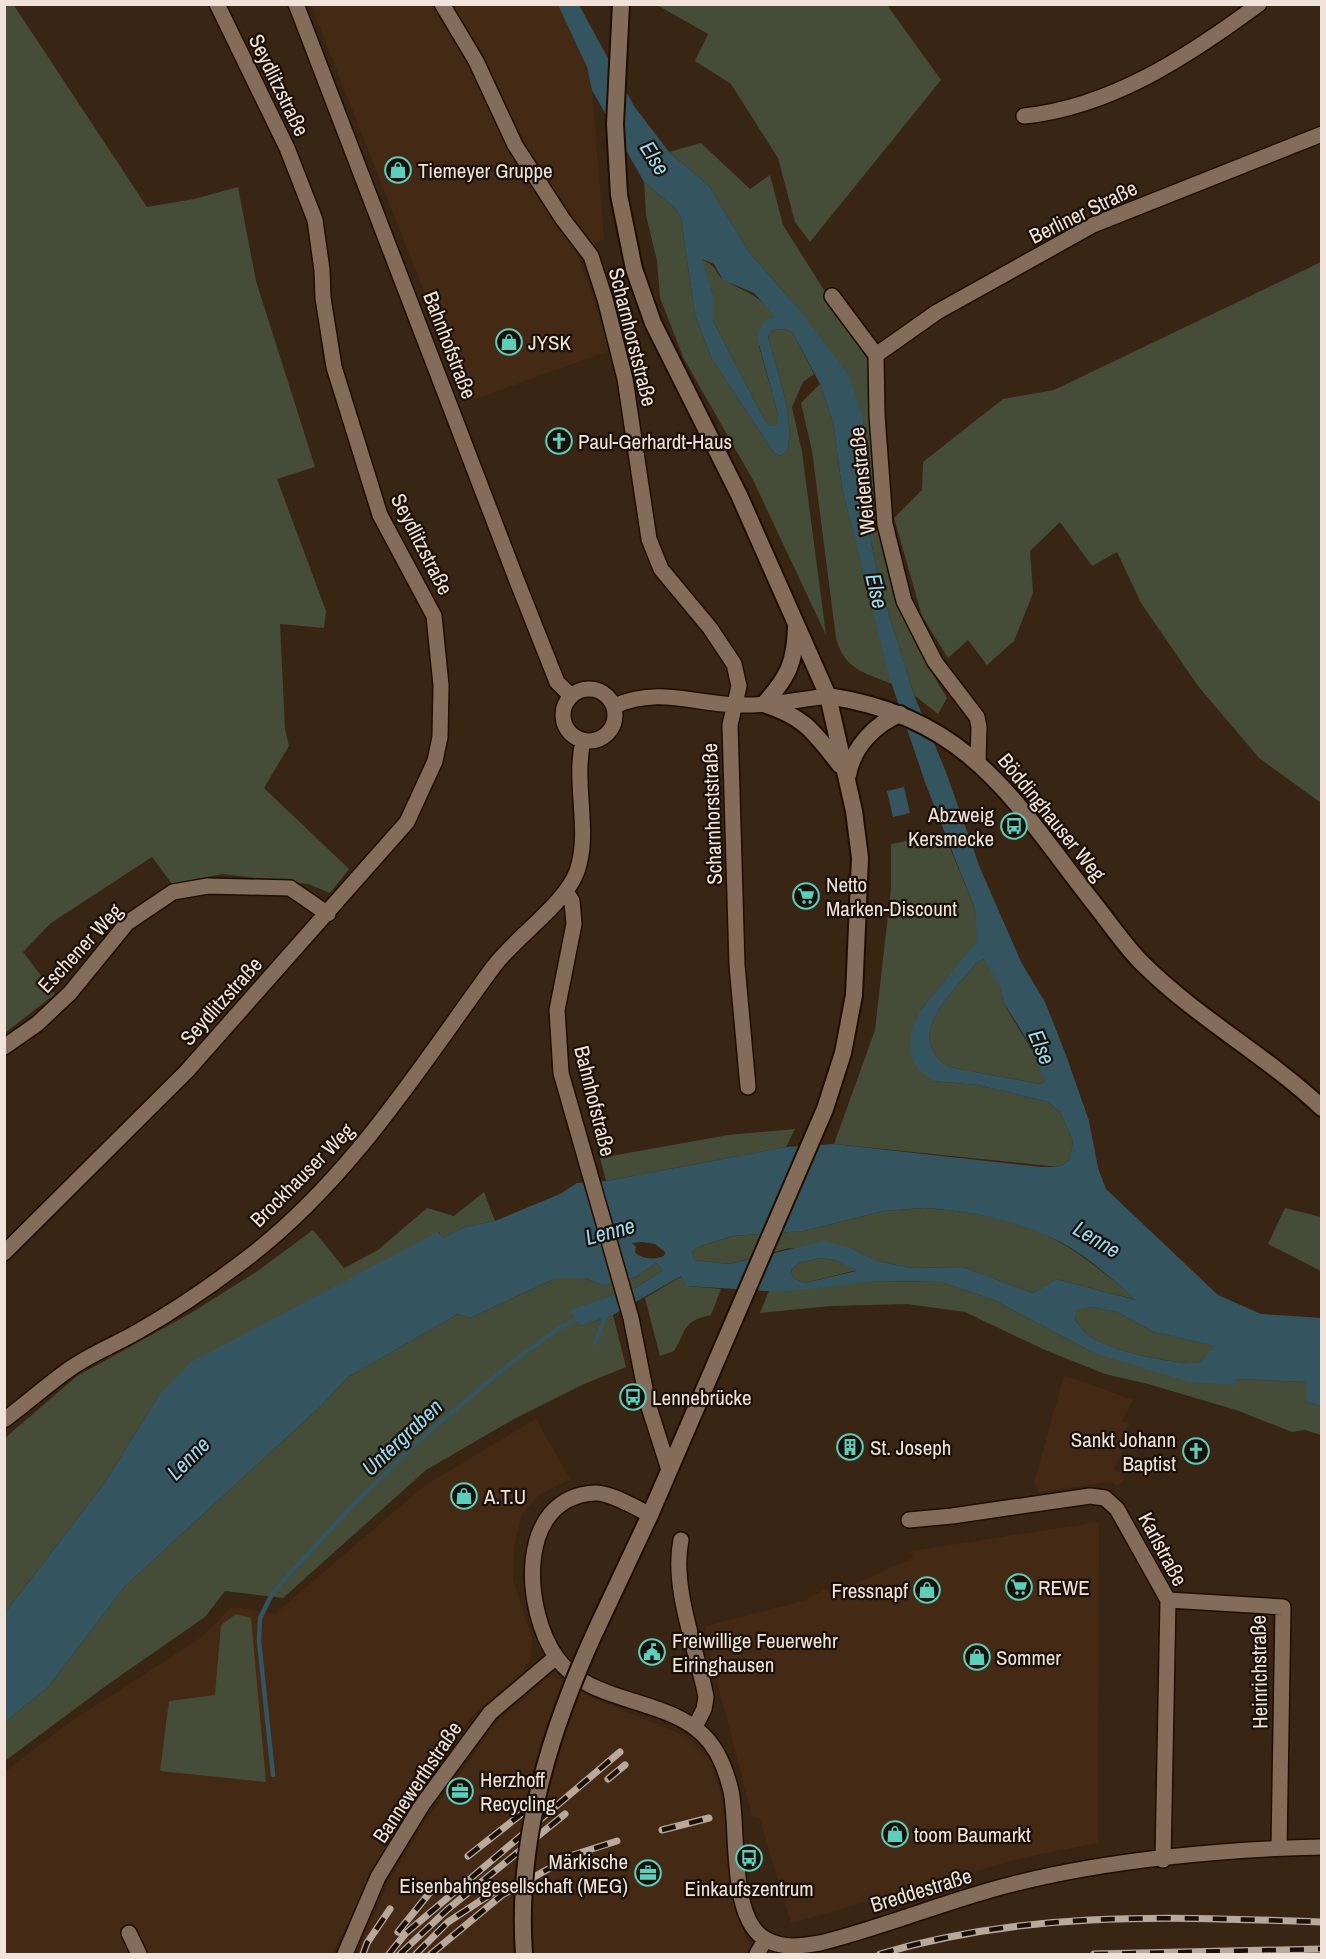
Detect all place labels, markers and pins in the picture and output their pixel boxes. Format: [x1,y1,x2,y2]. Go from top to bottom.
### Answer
shop icon: Tiemeyer Gruppe [383,155,413,185]
place label: Tiemeyer Gruppe [418,156,553,185]
shop icon: JYSK [494,327,524,357]
place label: JYSK [528,328,572,357]
church icon: Paul-Gerhardt-Haus [544,426,574,456]
place label: Paul-Gerhardt-Haus [578,427,732,456]
place label: Abzweig Kersmecke [908,800,994,853]
bus stop icon: Abzweig Kersmecke [999,811,1029,841]
place label: Netto Marken-Discount [826,870,957,923]
supermarket icon: Netto Marken-Discount [791,881,821,911]
bus stop icon: Lennebrücke [618,1382,648,1412]
place label: Lennebrücke [652,1383,752,1412]
place label: Sankt Johann Baptist [1071,1425,1176,1478]
building icon: St. Joseph [835,1432,865,1462]
place label: St. Joseph [870,1433,951,1462]
church icon: Sankt Johann Baptist [1181,1436,1211,1466]
shop icon: A.T.U [449,1481,479,1511]
place label: A.T.U [483,1482,526,1511]
supermarket icon: REWE [1004,1572,1034,1602]
place label: REWE [1038,1573,1090,1602]
shop icon: Fressnapf [912,1575,942,1605]
place label: Fressnapf [831,1576,908,1605]
place label: Freiwillige Feuerwehr Eiringhausen [672,1626,838,1679]
public building icon: Freiwillige Feuerwehr Eiringhausen [637,1637,667,1667]
shop icon: Sommer [962,1642,992,1672]
place label: Sommer [996,1643,1061,1672]
place label: Herzhoff Recycling [480,1765,556,1818]
office icon: Herzhoff Recycling [445,1776,475,1806]
shop icon: toom Baumarkt [880,1819,910,1849]
place label: toom Baumarkt [914,1820,1031,1849]
bus stop icon: Einkaufszentrum [734,1843,764,1873]
place label: Märkische Eisenbahngesellschaft (MEG) [399,1847,628,1900]
office icon: Märkische Eisenbahngesellschaft (MEG) [633,1858,663,1888]
place label: Einkaufszentrum [684,1874,814,1903]

